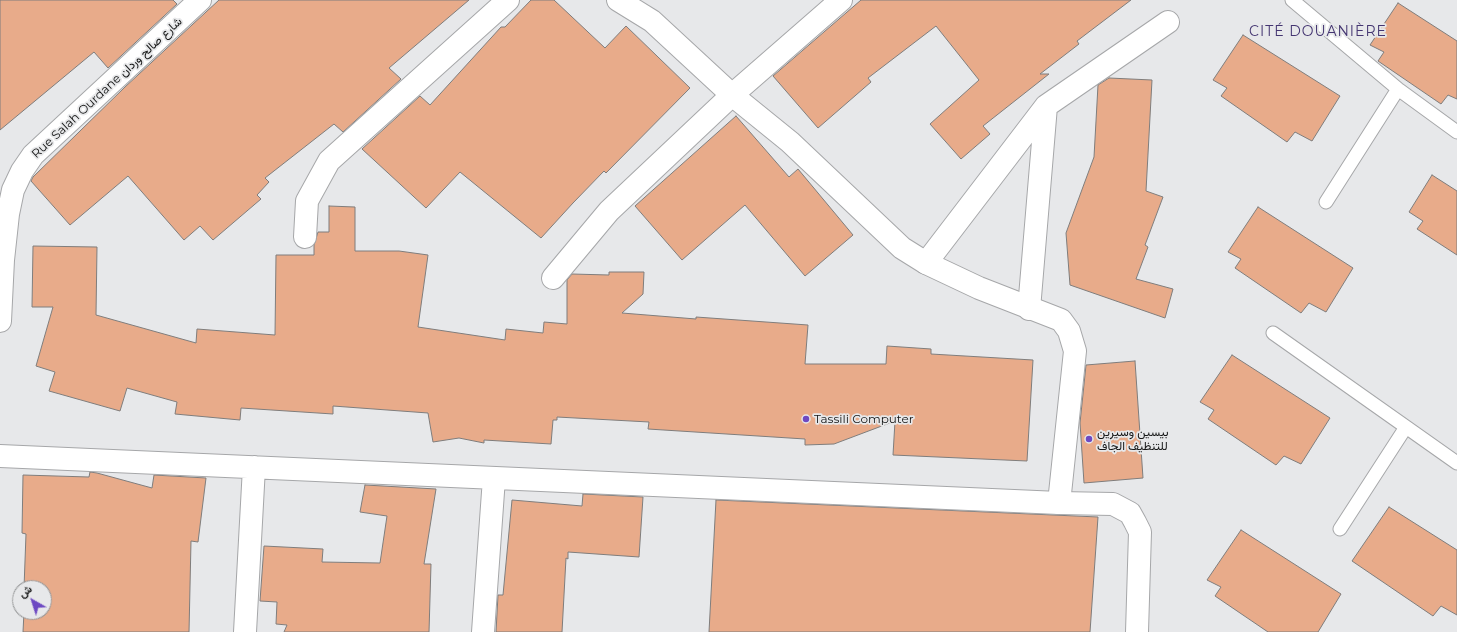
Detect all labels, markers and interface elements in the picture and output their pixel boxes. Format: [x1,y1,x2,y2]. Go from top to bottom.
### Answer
street label: Rue Salah Ourdane شارع صالح وردان [29,14,185,162]
district label: CITÉ DOUANIÈRE [1249,24,1387,40]
place label: Tassili Computer [814,412,914,426]
marker: Tassili Computer [801,414,811,424]
place label: بيسين وسيرين للتنظيف الجاف [1097,425,1169,453]
marker: بيسين وسيرين للتنظيف الجاف [1084,434,1094,444]
north arrow [12,580,52,620]
text: ش [16,582,35,601]

